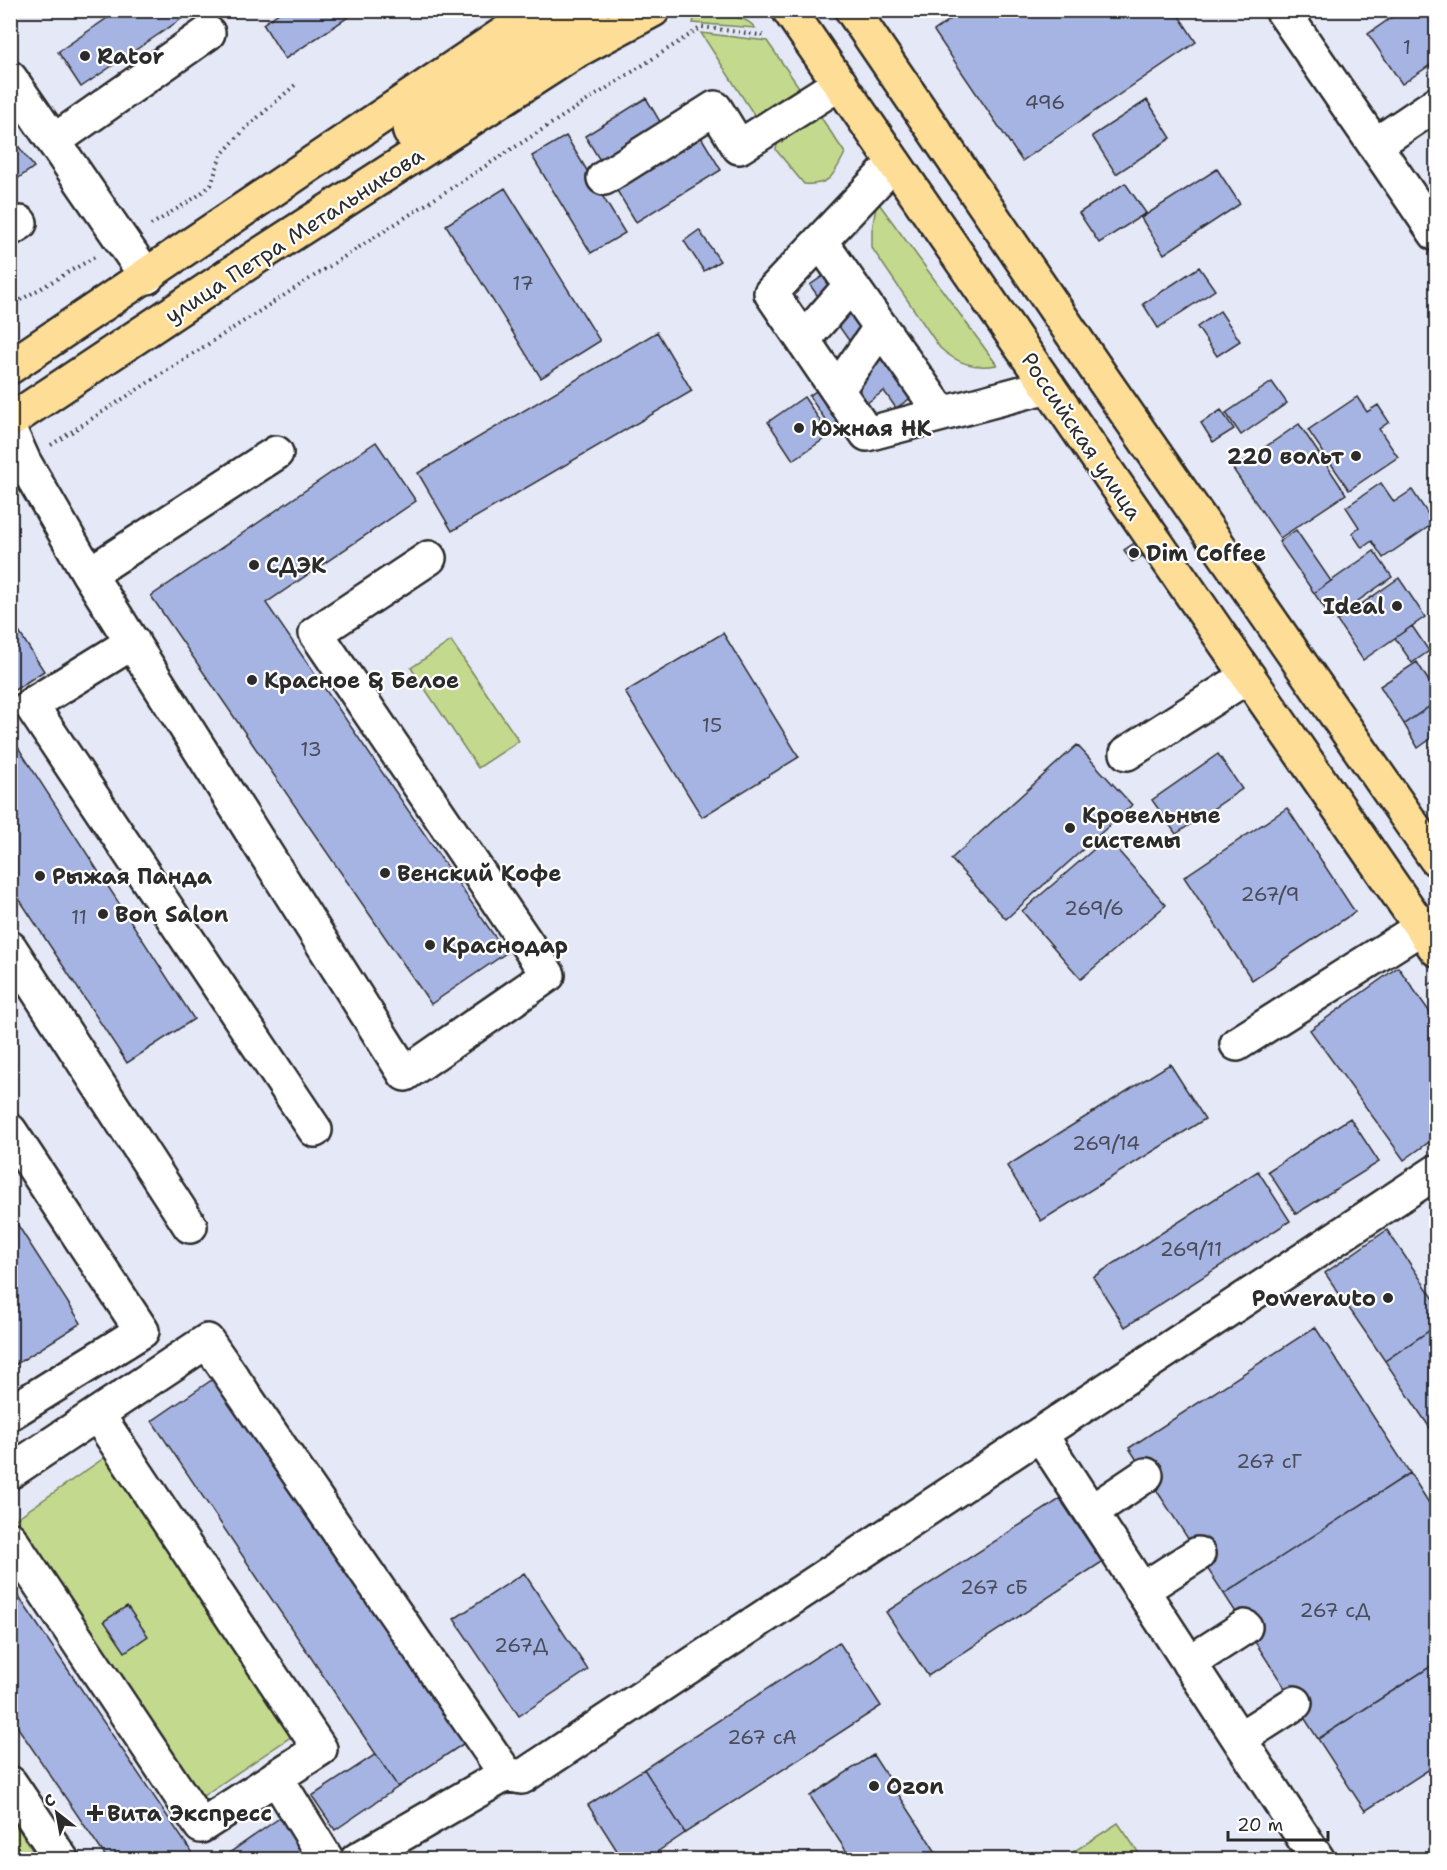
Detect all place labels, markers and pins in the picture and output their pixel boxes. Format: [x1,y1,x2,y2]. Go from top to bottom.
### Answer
place label: Rator [97,42,164,71]
marker: Rator [78,49,92,63]
place label: Южная НК [811,414,931,443]
marker: Южная НК [792,421,806,435]
place label: 220 вольт [1227,442,1345,471]
marker: 220 вольт [1349,449,1363,463]
place label: Dim Coffee [1146,539,1266,568]
marker: Dim Coffee [1127,546,1141,560]
place label: СДЭК [266,551,326,580]
marker: СДЭК [247,558,261,572]
place label: Ideal [1323,592,1385,621]
marker: Ideal [1390,599,1404,613]
place label: Красное & Белое [264,666,459,695]
marker: Красное & Белое [245,673,259,687]
place label: Кровельные системы [1082,801,1221,855]
marker: Кровельные системы [1063,821,1077,835]
place label: Венский Кофе [397,859,561,888]
place label: Рыжая Панда [52,862,212,891]
marker: Венский Кофе [378,866,392,880]
marker: Рыжая Панда [33,869,47,883]
place label: Bon Salon [115,900,229,929]
marker: Bon Salon [96,907,110,921]
place label: Краснодар [442,931,568,960]
marker: Краснодар [423,938,437,952]
place label: Powerauto [1252,1284,1376,1313]
marker: Powerauto [1381,1291,1395,1305]
place label: Ozon [886,1772,944,1801]
marker: Ozon [867,1779,881,1793]
place label: Вита Экспресс [107,1799,272,1828]
marker: Вита Экспресс [88,1806,102,1820]

